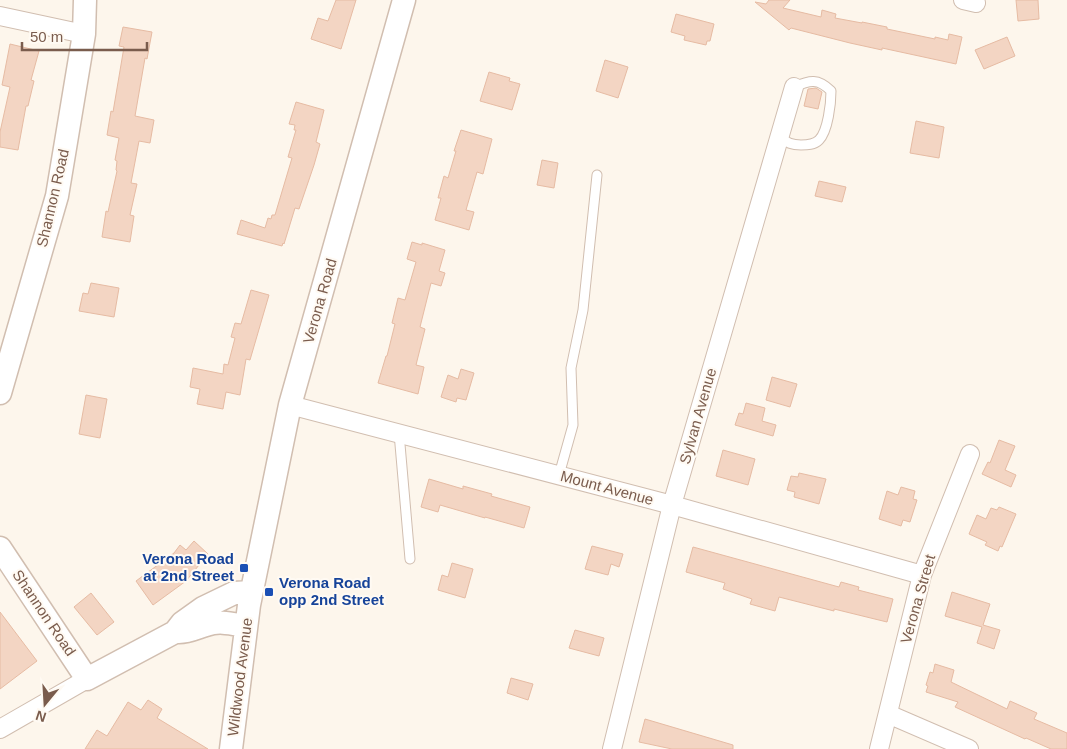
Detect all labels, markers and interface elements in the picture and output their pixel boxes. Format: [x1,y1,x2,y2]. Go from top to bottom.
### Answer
scale bar [22,20,148,52]
text: 50 m [30,28,63,45]
street label: Shannon Road [33,147,72,249]
street label: Verona Road [299,256,340,345]
street label: Sylvan Avenue [676,366,719,466]
street label: Mount Avenue [559,467,656,508]
place label: Verona Road at 2nd Street [142,550,234,584]
street label: Verona Street [897,552,939,645]
marker: Verona Road at 2nd Street [238,562,250,574]
street label: Shannon Road [9,566,79,659]
place label: Verona Road opp 2nd Street [279,574,384,608]
marker: Verona Road opp 2nd Street [263,586,275,598]
street label: Wildwood Avenue [224,617,255,737]
north arrow [20,679,70,729]
text: N [34,707,48,726]

